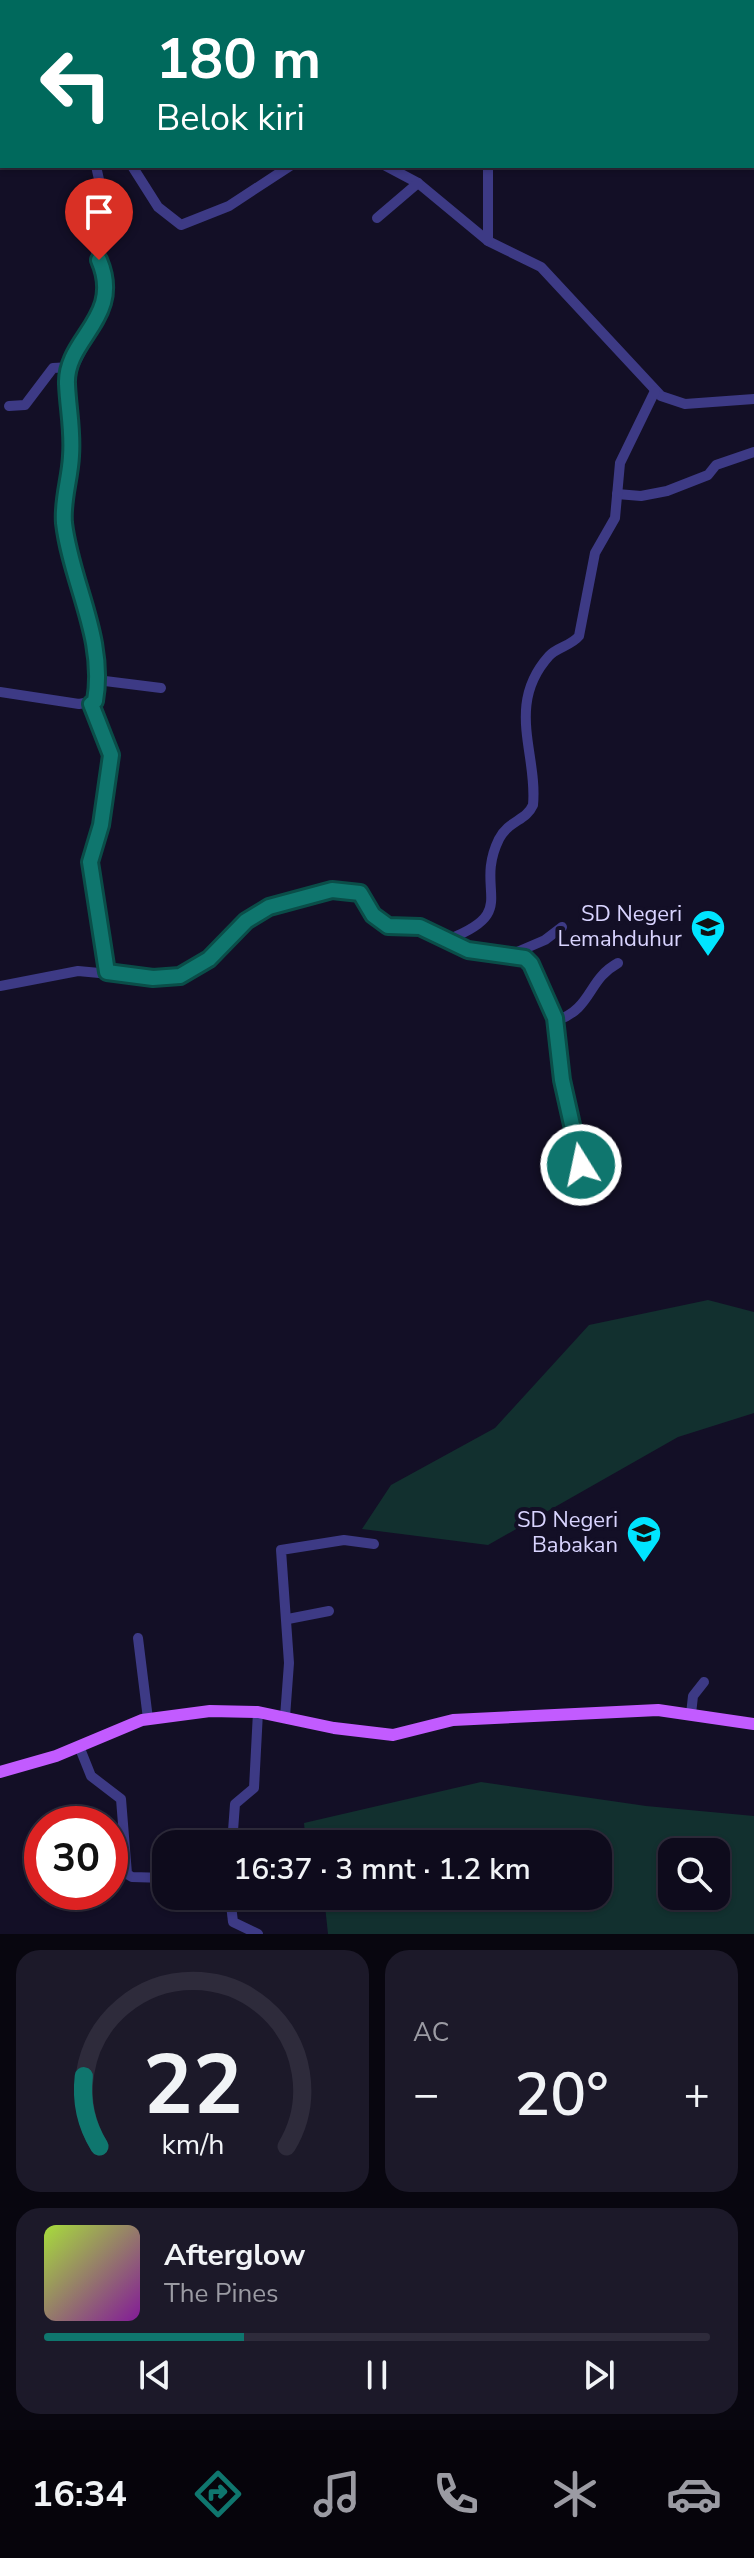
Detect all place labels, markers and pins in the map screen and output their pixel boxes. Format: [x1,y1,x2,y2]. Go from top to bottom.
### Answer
pin [65,178,133,260]
place label: SD Negeri Lemahduhur [558,899,682,954]
school or university icon: SD Negeri Lemahduhur [689,908,727,958]
place label: SD Negeri Babakan [517,1505,618,1560]
school or university icon: SD Negeri Babakan [625,1514,663,1564]

